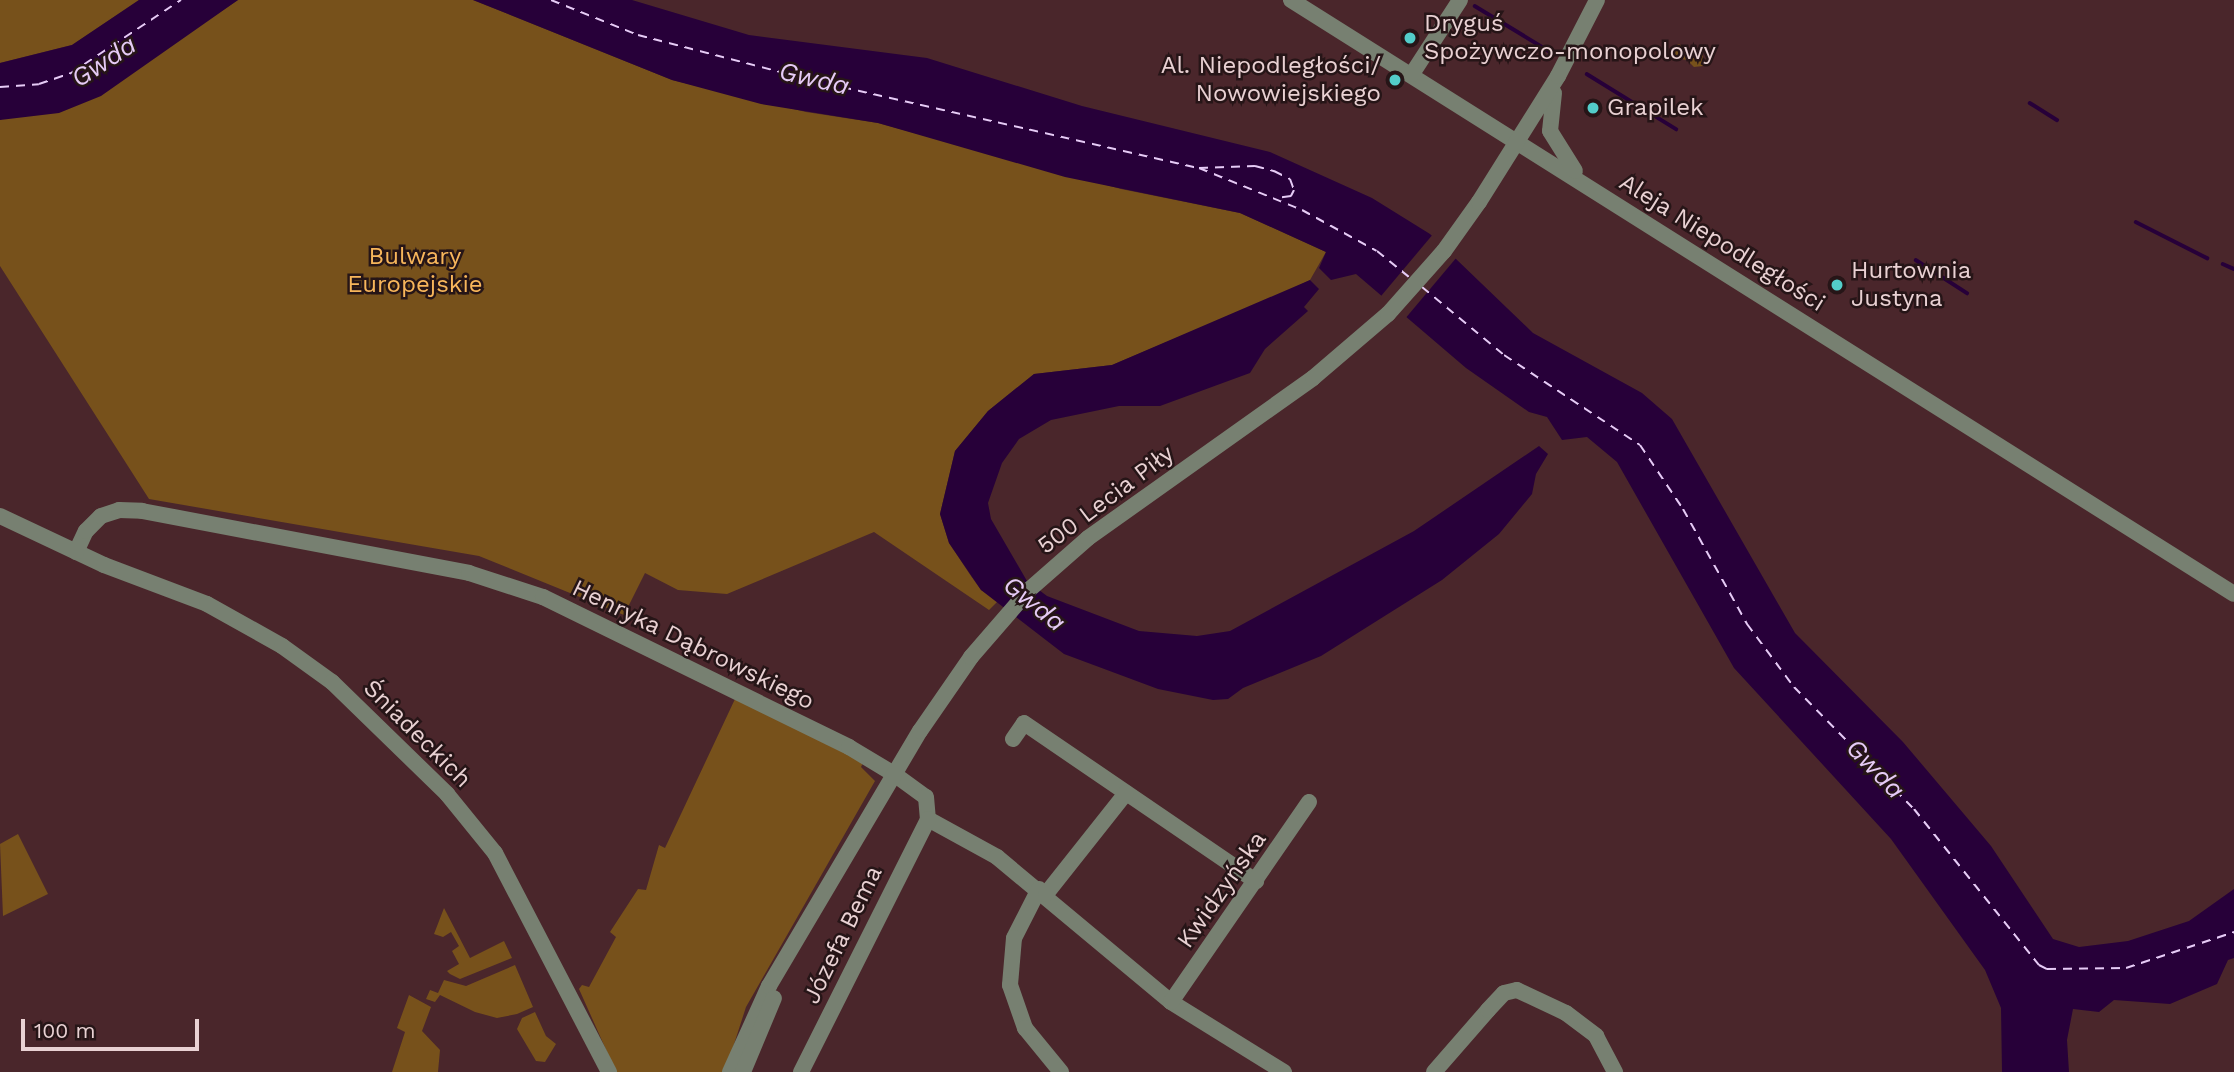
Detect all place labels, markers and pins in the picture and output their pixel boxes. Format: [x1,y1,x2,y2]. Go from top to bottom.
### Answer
place label: Dryguś Spożywczo-monopolowy [1424,10,1716,66]
marker: Dryguś Spożywczo-monopolowy [1402,30,1418,46]
place label: Al. Niepodległości/ Nowowiejskiego [1161,52,1381,108]
marker: Al. Niepodległości/ Nowowiejskiego [1387,72,1403,88]
place label: Grapilek [1607,94,1704,122]
marker: Grapilek [1585,100,1601,116]
place label: Hurtownia Justyna [1851,257,1971,313]
marker: Hurtownia Justyna [1829,277,1845,293]

